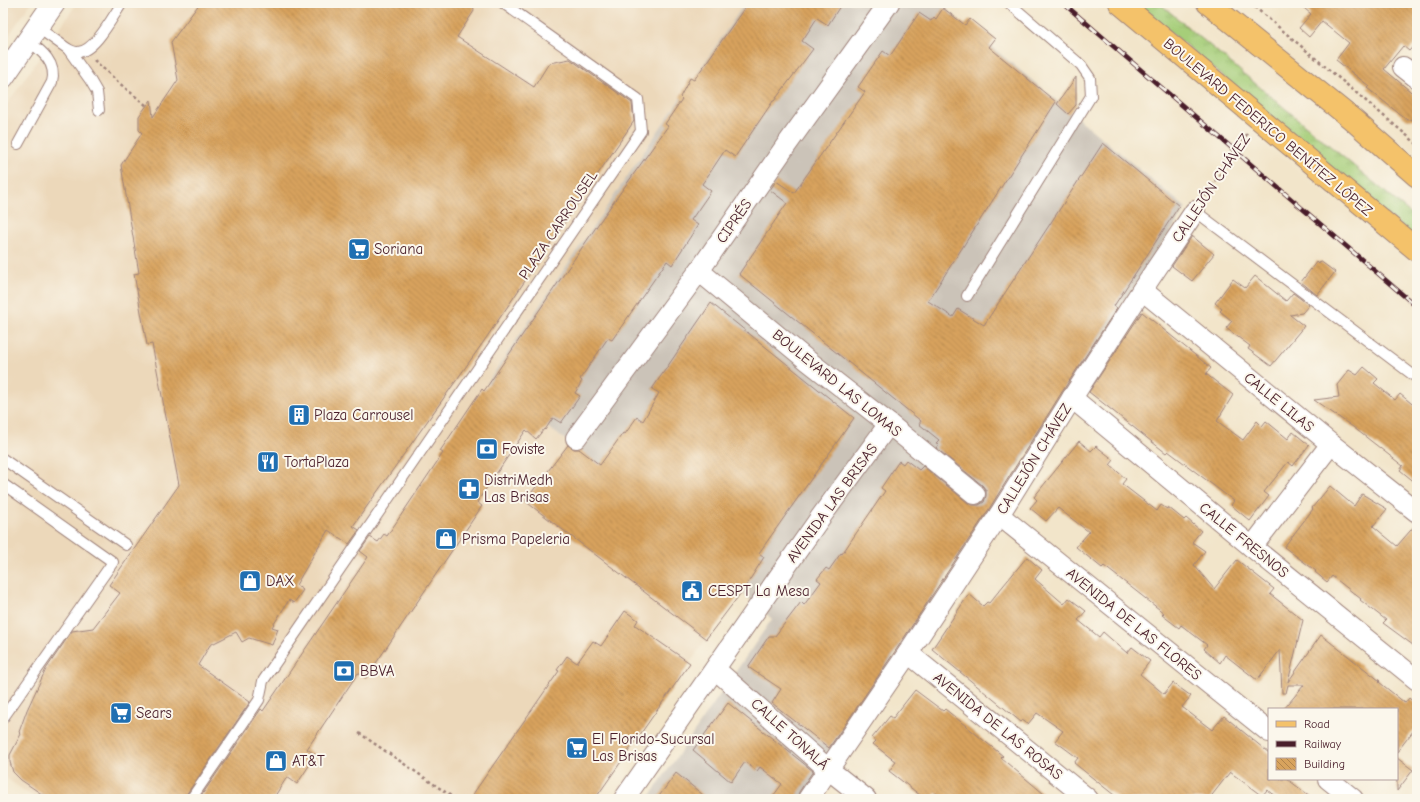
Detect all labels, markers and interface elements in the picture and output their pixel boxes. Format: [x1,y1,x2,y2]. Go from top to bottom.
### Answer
street label: BOULEVARD FEDERICO BENÍTEZ LÓPEZ [1160,34,1377,220]
street label: CALLEJÓN CHÁVEZ [1167,129,1254,246]
street label: PLAZA CARROUSEL [515,167,601,283]
street label: CIPRÉS [712,195,756,247]
supermarket icon: Soriana [346,236,372,262]
place label: Soriana [374,240,423,258]
street label: BOULEVARD LAS LOMAS [769,325,905,441]
street label: CALLE LILAS [1240,368,1318,436]
street label: CALLEJÓN CHÁVEZ [992,400,1076,518]
building icon: Plaza Carrousel [286,402,312,428]
place label: Plaza Carrousel [314,406,414,424]
bank icon: Foviste [474,436,500,462]
place label: Foviste [502,440,545,458]
street label: AVENIDA LAS BRISAS [783,440,881,566]
restaurant icon: TortaPlaza [255,449,281,475]
place label: TortaPlaza [284,453,349,471]
place label: DistriMedh Las Brisas [484,471,553,506]
pharmacy icon: DistriMedh Las Brisas [456,476,482,502]
street label: CALLE FRESNOS [1196,498,1292,582]
shop icon: Prisma Papeleria [433,526,459,552]
place label: Prisma Papeleria [462,530,570,548]
street label: AVENIDA DE LAS FLORES [1063,564,1205,684]
shop icon: DAX [237,568,263,594]
place label: DAX [266,572,294,590]
public building icon: CESPT La Mesa [679,578,705,604]
place label: CESPT La Mesa [708,582,810,600]
bank icon: BBVA [331,658,357,684]
place label: BBVA [360,662,395,680]
street label: AVENIDA DE LAS ROSAS [930,668,1066,784]
street label: CALLE TONALÁ [747,694,833,774]
supermarket icon: Sears [108,700,134,726]
place label: Sears [136,704,172,722]
legend [1268,708,1398,780]
text: Road [1304,717,1330,731]
place label: El Florido-Sucursal Las Brisas [592,730,715,765]
supermarket icon: El Florido-Sucursal Las Brisas [564,735,590,761]
text: Railway [1304,737,1342,751]
shop icon: AT&T [263,748,289,774]
place label: AT&T [292,752,325,770]
text: Building [1304,757,1345,771]

